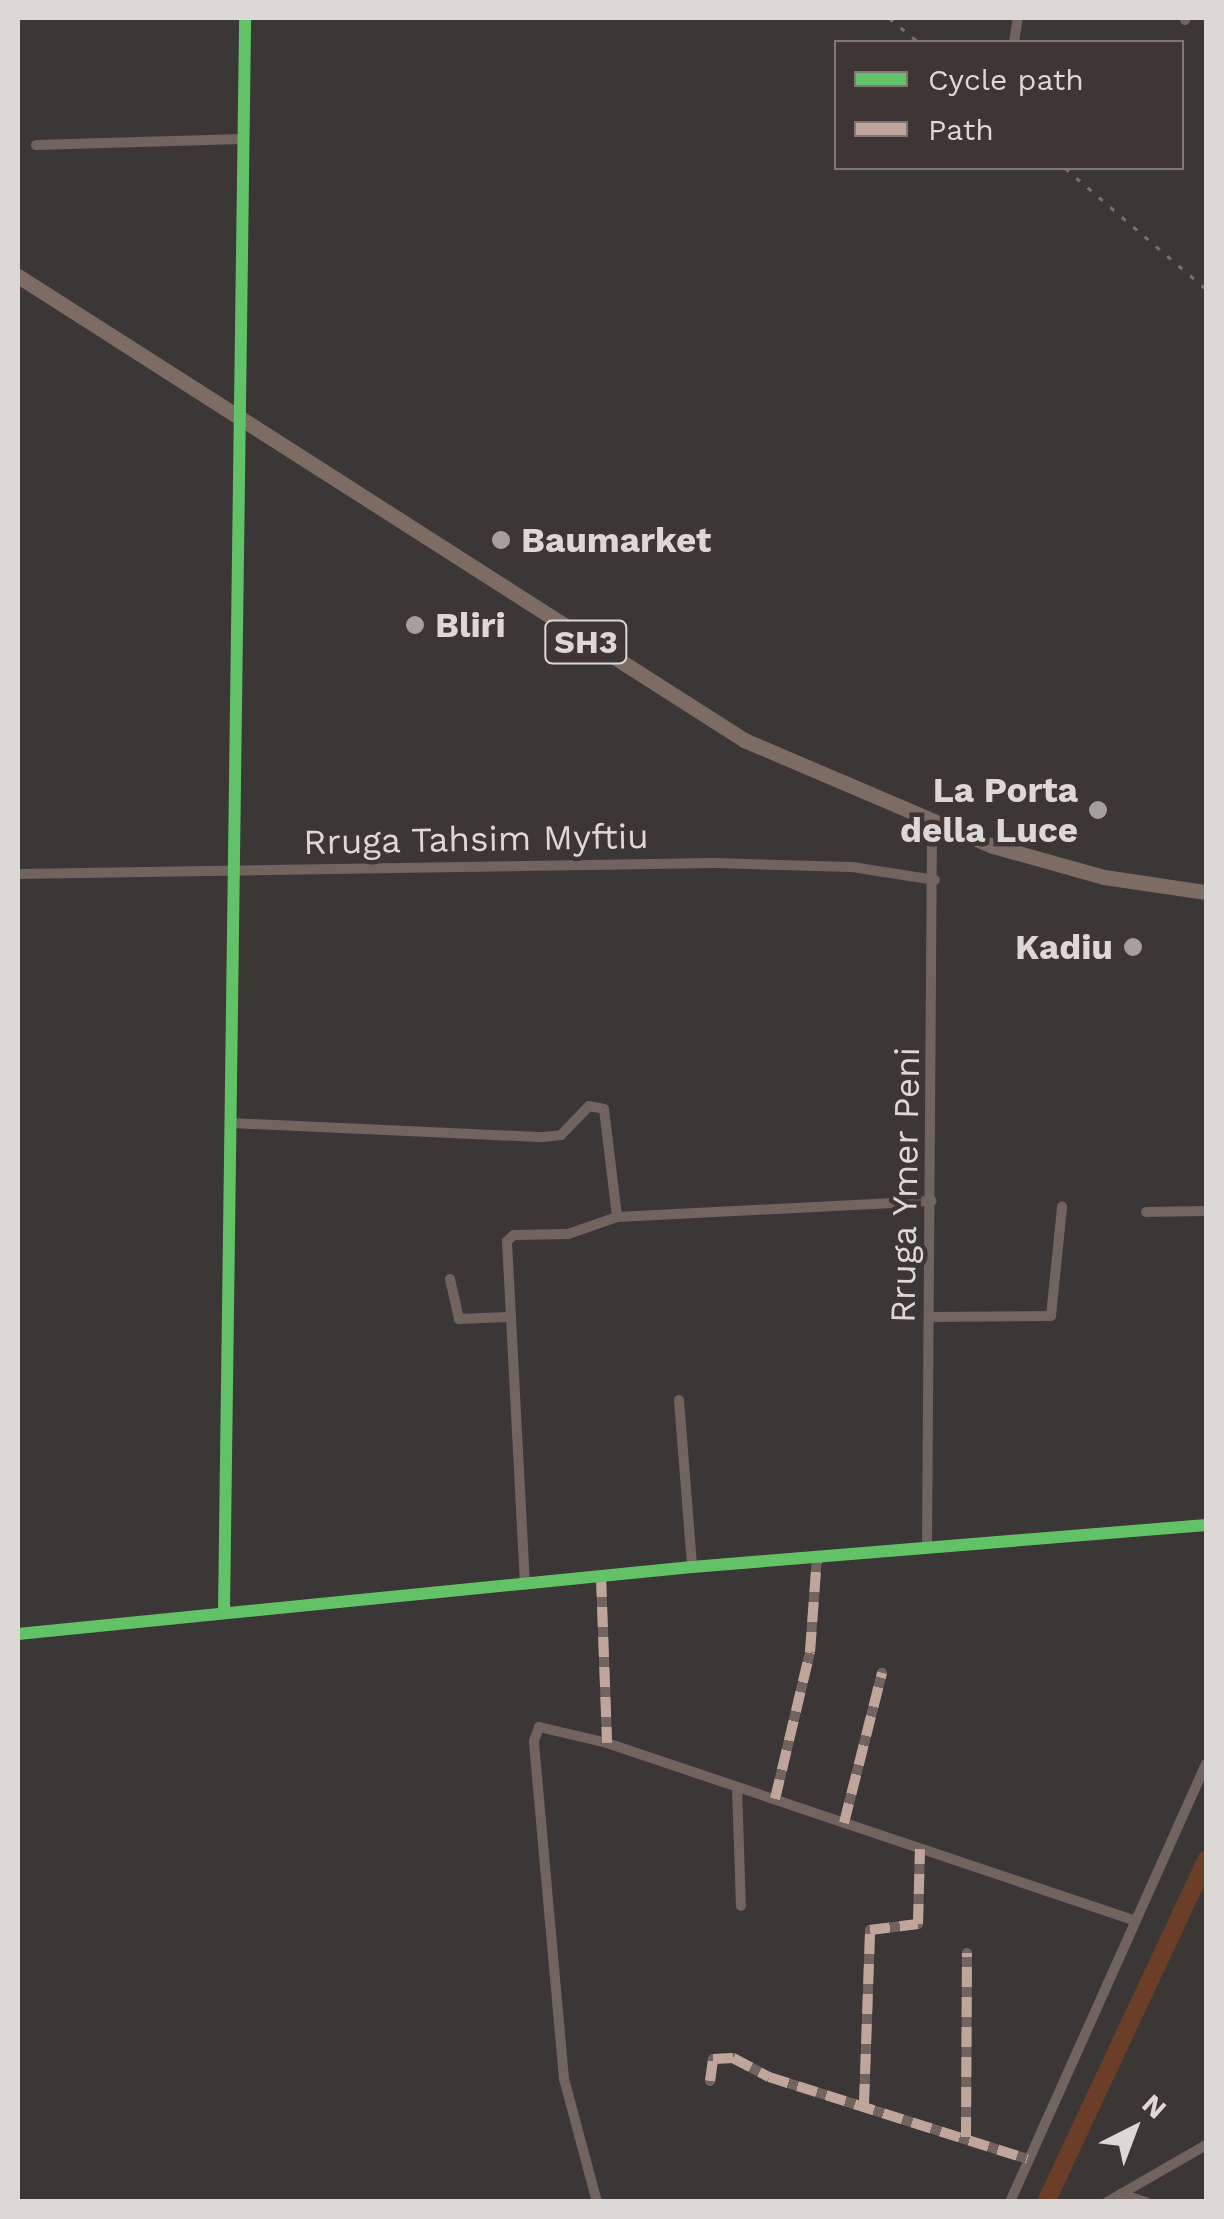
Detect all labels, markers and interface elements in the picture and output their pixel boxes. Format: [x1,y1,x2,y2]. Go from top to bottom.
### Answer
legend [834,40,1184,170]
text: Cycle path [928,62,1084,97]
text: Path [928,112,994,147]
place label: Baumarket [521,519,711,561]
marker: Baumarket [490,529,512,551]
place label: Bliri [435,604,506,646]
marker: Bliri [404,614,426,636]
road number: SH3 [544,615,628,669]
place label: La Porta della Luce [900,769,1078,851]
marker: La Porta della Luce [1087,799,1109,821]
street label: Rruga Tahsim Myftiu [302,815,650,863]
place label: Kadiu [1015,926,1113,968]
marker: Kadiu [1122,936,1144,958]
street label: Rruga Ymer Peni [882,1045,928,1325]
north arrow [1084,2079,1184,2179]
text: N [1136,2087,1173,2126]

